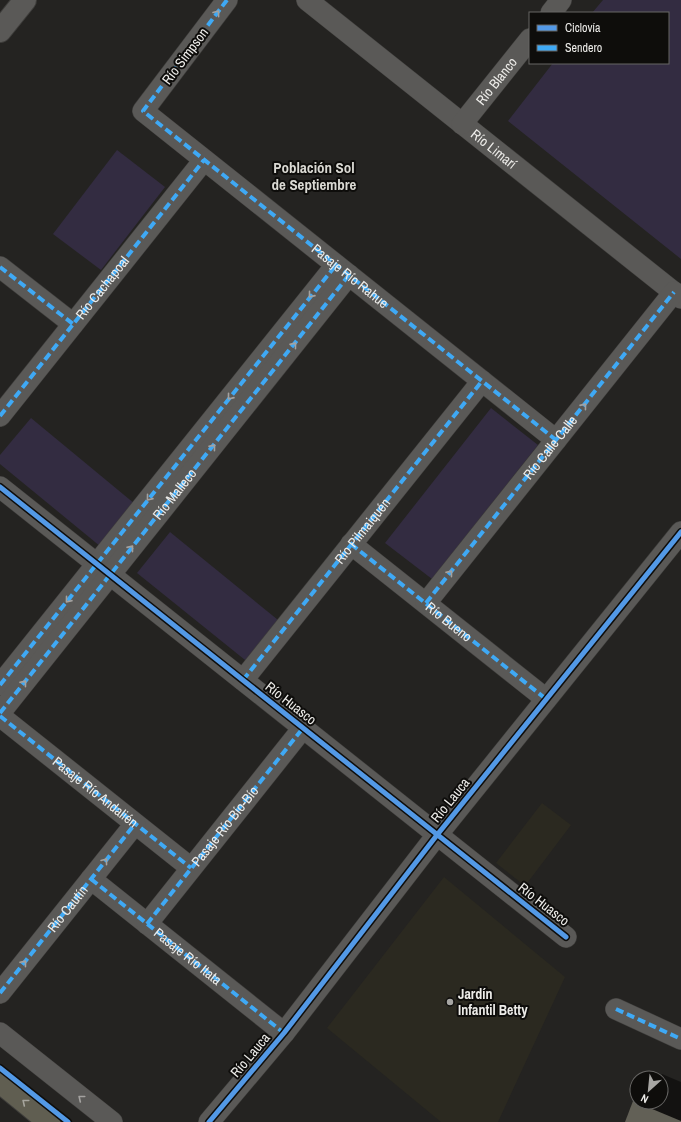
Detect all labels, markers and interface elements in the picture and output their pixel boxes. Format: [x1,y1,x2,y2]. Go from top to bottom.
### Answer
one-way arrow [212,11,219,18]
legend [529,12,669,64]
text: Ciclovía [565,20,601,36]
street label: Río Simpson [158,24,212,88]
text: Sendero [565,40,602,56]
street label: Río Blanco [472,53,521,109]
street label: Río Limarí [467,125,521,173]
district label: Población Sol de Septiembre [272,157,357,195]
street label: Pasaje Río Rahue [308,240,392,312]
street label: Río Cachapoal [71,252,133,323]
one-way arrow [309,291,316,298]
one-way arrow [289,342,296,350]
one-way arrow [228,392,235,399]
one-way arrow [579,403,586,410]
street label: Río Calle Calle [519,412,581,483]
one-way arrow [208,444,215,451]
street label: Río Malleco [149,465,200,523]
one-way arrow [147,494,154,501]
street label: Río Pilmaiquén [330,494,394,567]
one-way arrow [127,546,134,553]
one-way arrow [446,570,453,577]
one-way arrow [66,595,73,602]
street label: Río Bueno [422,598,476,646]
street label: Río Huasco [262,677,320,729]
one-way arrow [20,680,27,687]
street label: Pasaje Río Andalién [49,752,142,831]
street label: Río Lauca [427,774,474,826]
street label: Pasaje Río Bío-Bío [187,782,262,870]
one-way arrow [101,859,108,866]
street label: Río Huasco [515,878,573,930]
street label: Río Cautín [43,882,92,936]
street label: Pasaje Río Itata [150,924,226,989]
one-way arrow [20,960,27,967]
place label: Jardín Infantil Betty [458,985,528,1019]
marker: Jardín Infantil Betty [445,997,455,1007]
street label: Río Lauca [226,1029,274,1081]
north arrow [629,1070,669,1110]
text: N [638,1091,651,1107]
one-way arrow [79,1095,86,1102]
one-way arrow [22,1099,29,1106]

